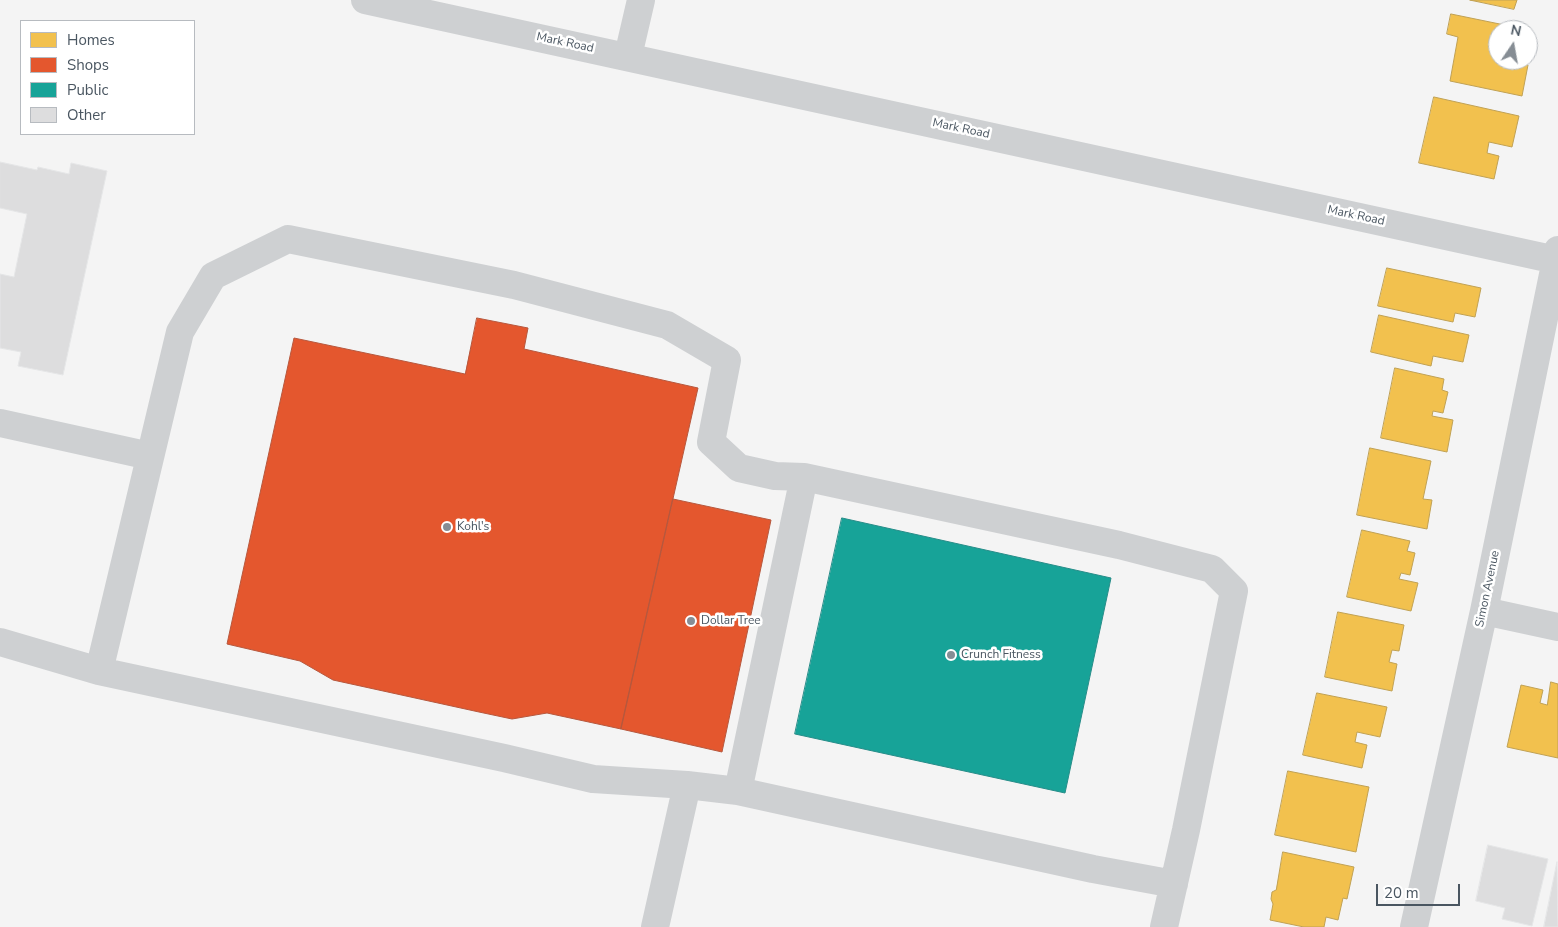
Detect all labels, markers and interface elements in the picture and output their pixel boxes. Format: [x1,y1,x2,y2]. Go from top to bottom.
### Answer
legend [20,20,195,135]
north arrow [1488,20,1538,70]
text: N [1509,20,1523,41]
text: Homes [67,30,115,50]
street label: Mark Road [535,30,595,56]
text: Shops [67,55,109,75]
text: Public [67,80,108,100]
text: Other [67,105,106,125]
street label: Mark Road [931,116,991,142]
street label: Mark Road [1326,203,1386,229]
place label: Kohl's [457,520,489,534]
marker: Kohl's [441,521,453,533]
street label: Simon Avenue [1473,549,1503,629]
place label: Dollar Tree [701,614,761,628]
marker: Dollar Tree [685,615,697,627]
place label: Crunch Fitness [961,648,1041,662]
marker: Crunch Fitness [945,649,957,661]
scale bar [1378,874,1462,906]
text: 20 m [1384,883,1419,903]

